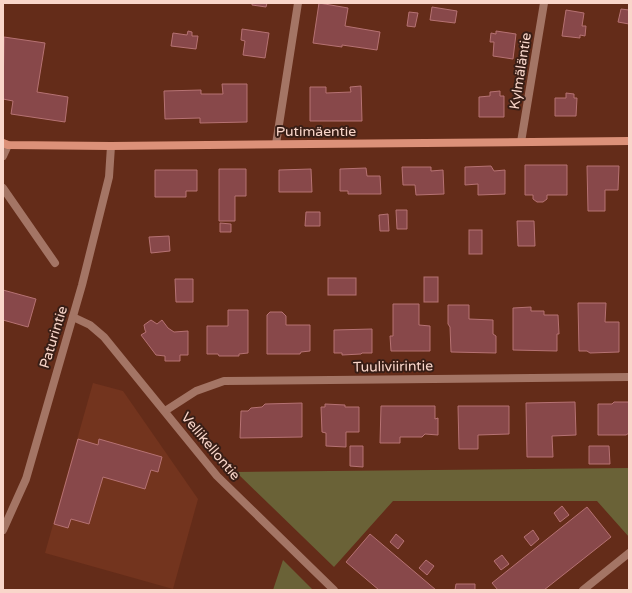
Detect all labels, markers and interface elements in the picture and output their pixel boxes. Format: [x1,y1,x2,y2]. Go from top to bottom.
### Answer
street label: Kylmäläntie [506,31,535,111]
street label: Putimäentie [276,123,356,140]
street label: Paturintie [36,304,71,371]
street label: Tuuliviirintie [353,357,433,376]
street label: Vellikellontie [177,409,244,484]

